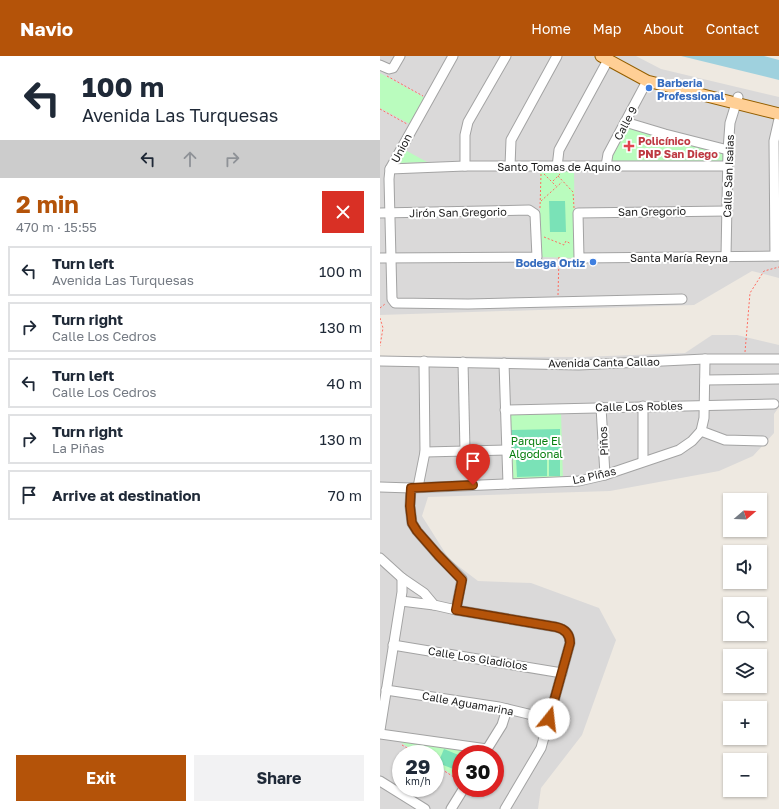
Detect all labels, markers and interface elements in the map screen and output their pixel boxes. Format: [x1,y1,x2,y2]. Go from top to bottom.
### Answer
text: Navio [20,17,73,40]
text: Home [531,20,571,37]
text: Map [593,20,621,37]
text: About [643,20,684,37]
text: Contact [706,20,759,37]
text: 100 m [82,70,164,103]
icon: left [16,72,68,124]
place label: Barberia Professional [657,76,724,102]
marker: Barberia Professional [644,83,654,93]
text: Avenida Las Turquesas [82,104,278,126]
street label: Calle 9 [611,104,639,142]
street label: Union [388,131,414,165]
place label: Policínico PNP San Diego [638,134,718,160]
street label: Calle San Isaias [720,134,736,218]
marker: Policínico PNP San Diego [623,140,635,152]
icon: left [137,148,159,170]
icon: ahead [179,148,201,170]
icon: right [221,148,243,170]
street label: Santo Tomas de Aquino [497,160,621,173]
text: 2 min [16,189,79,218]
button: close [322,191,364,233]
street label: San Gregorio [618,204,687,218]
street label: Jirón San Gregorio [409,205,507,219]
text: 470 m · 15:55 [16,219,97,235]
street label: Santa María Reyna [630,251,728,264]
text: Turn left [52,254,114,272]
place label: Bodega Ortiz [515,256,585,269]
marker: Bodega Ortiz [588,257,598,267]
icon: left [18,260,40,282]
text: 100 m [319,262,362,280]
text: Avenida Las Turquesas [52,272,194,288]
text: Turn right [52,310,123,328]
icon: right [18,316,40,338]
text: 130 m [320,318,362,336]
text: Calle Los Cedros [52,328,156,344]
street label: Avenida Canta Callao [548,355,660,369]
text: Turn left [52,366,114,384]
icon: left [18,372,40,394]
text: 40 m [327,374,362,392]
text: Calle Los Cedros [52,384,156,400]
street label: Calle Los Robles [595,399,683,413]
text: Turn right [52,422,123,440]
street label: Piños [596,426,610,456]
icon: right [18,428,40,450]
text: 130 m [320,430,362,448]
park label: Parque El Algodonal [509,434,563,460]
text: La Piñas [52,440,104,456]
pin [456,444,490,485]
icon: arrive [462,450,484,472]
street label: La Piñas [571,464,617,486]
icon: arrive [18,484,40,506]
text: Arrive at destination [52,486,201,504]
text: 70 m [328,486,362,504]
north arrow [723,493,767,537]
map controls [723,493,767,797]
button: sound [723,545,767,589]
button: search [723,597,767,641]
street label: Calle Los Gladiolos [427,644,529,672]
button: layers [723,649,767,693]
street label: Calle Aguamarina [421,689,515,717]
position arrow [528,698,570,740]
button: + [723,701,767,745]
speed limit sign: 30 [452,745,504,797]
button: − [723,753,767,797]
text: 29 [406,754,430,778]
button: Exit [16,755,186,801]
button: Share [194,755,364,801]
text: km/h [405,775,431,787]

